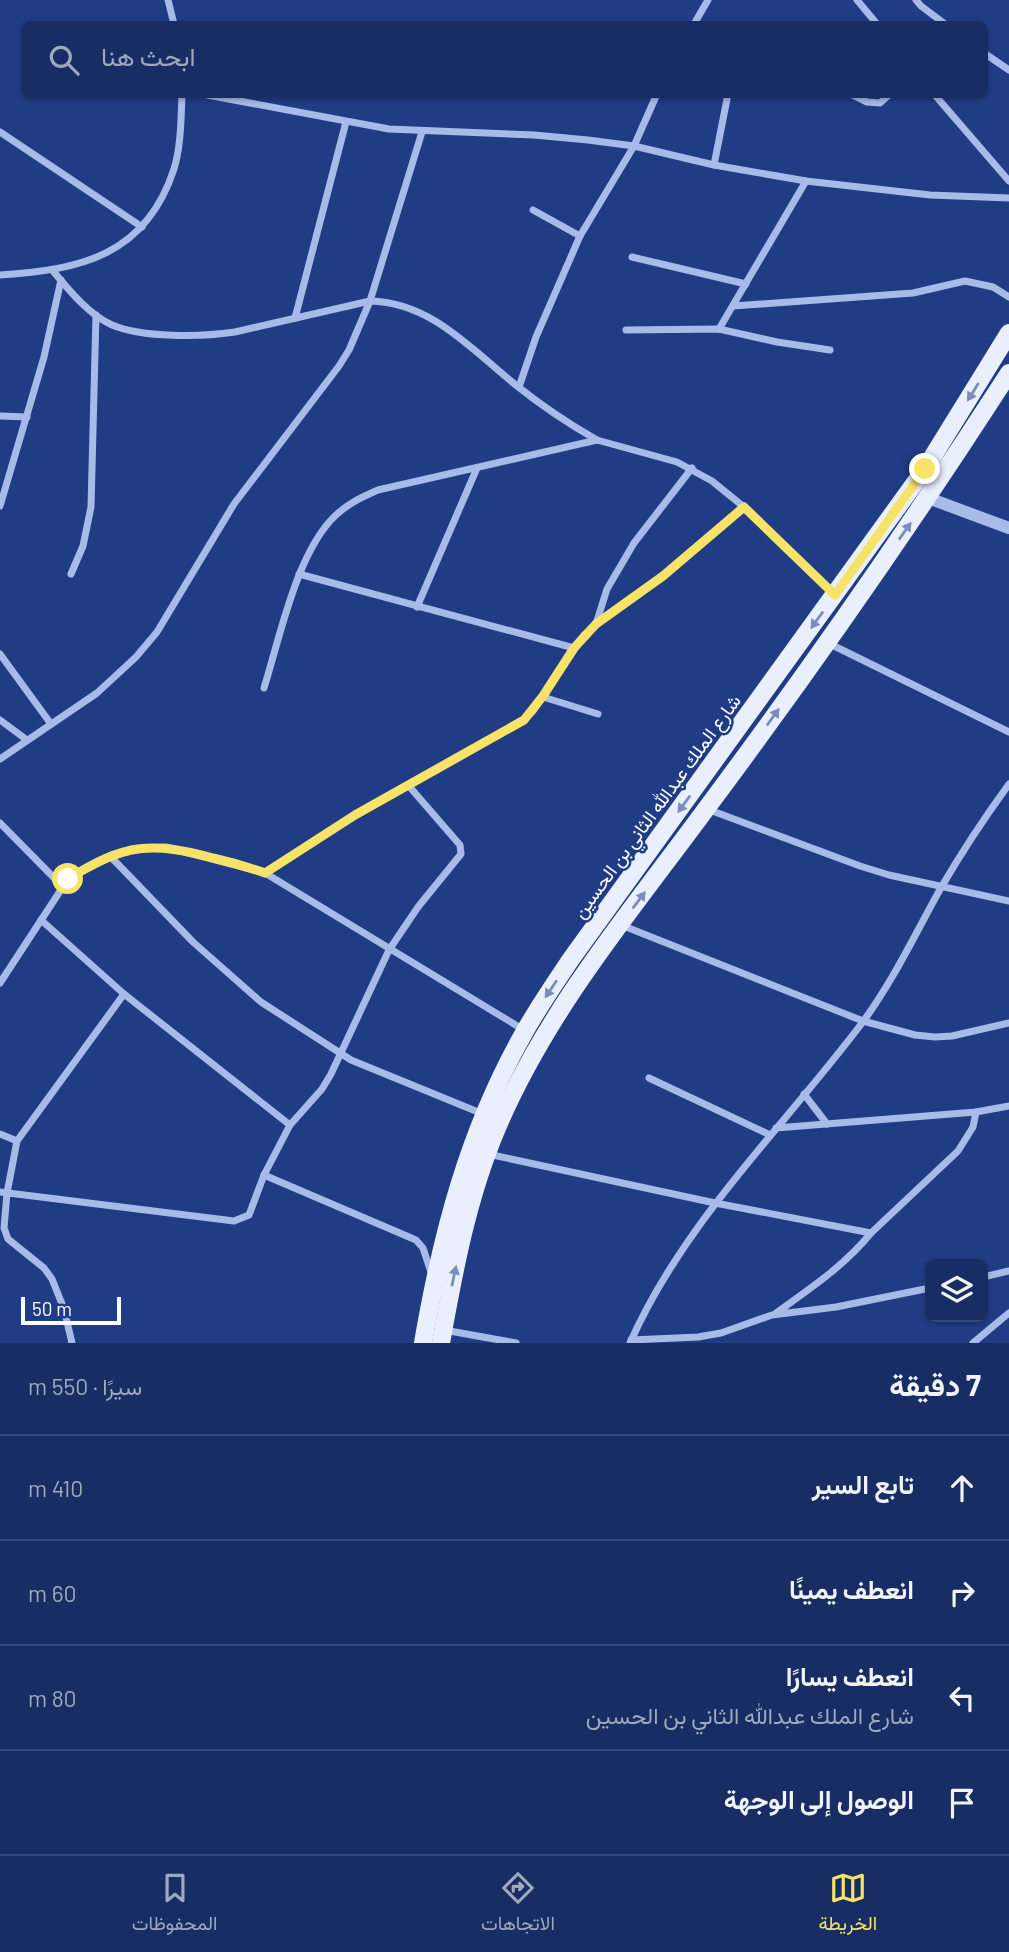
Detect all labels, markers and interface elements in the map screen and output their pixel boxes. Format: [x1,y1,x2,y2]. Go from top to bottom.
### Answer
search box [21,21,988,98]
text: ابحث هنا [101,40,195,71]
icon: search [45,41,83,79]
one-way arrow [967,382,980,401]
route end [909,453,940,484]
one-way arrow [898,522,912,540]
one-way arrow [810,610,824,629]
street label: شارع الملك عبدالله الثاني بن الحسين [567,690,749,925]
one-way arrow [766,708,780,726]
one-way arrow [677,795,691,813]
route start [52,863,83,894]
one-way arrow [631,891,645,909]
one-way arrow [544,980,558,998]
map controls [925,1259,988,1322]
button: layers [925,1259,988,1322]
one-way arrow [449,1265,460,1287]
scale bar [21,1294,121,1326]
text: 50 m [32,1297,72,1320]
text: 7 دقيقة [889,1366,981,1402]
text: سيرًا · 550 m [28,1372,142,1400]
text: تابع السير [812,1468,914,1499]
icon: ahead [943,1469,981,1507]
text: 410 m [28,1474,83,1502]
text: انعطف يمينًا [789,1573,914,1604]
icon: right [943,1574,981,1612]
text: 60 m [28,1579,76,1607]
text: انعطف يسارًا [786,1660,914,1691]
icon: left [943,1679,981,1717]
text: 80 m [28,1684,77,1712]
text: شارع الملك عبدالله الثاني بن الحسين [586,1701,914,1729]
text: الوصول إلى الوجهة [724,1783,914,1814]
icon: arrive [943,1784,981,1822]
tab: المحفوظات [132,1869,217,1940]
tab: الاتجاهات [481,1869,555,1940]
tab: الخريطة [818,1869,877,1940]

